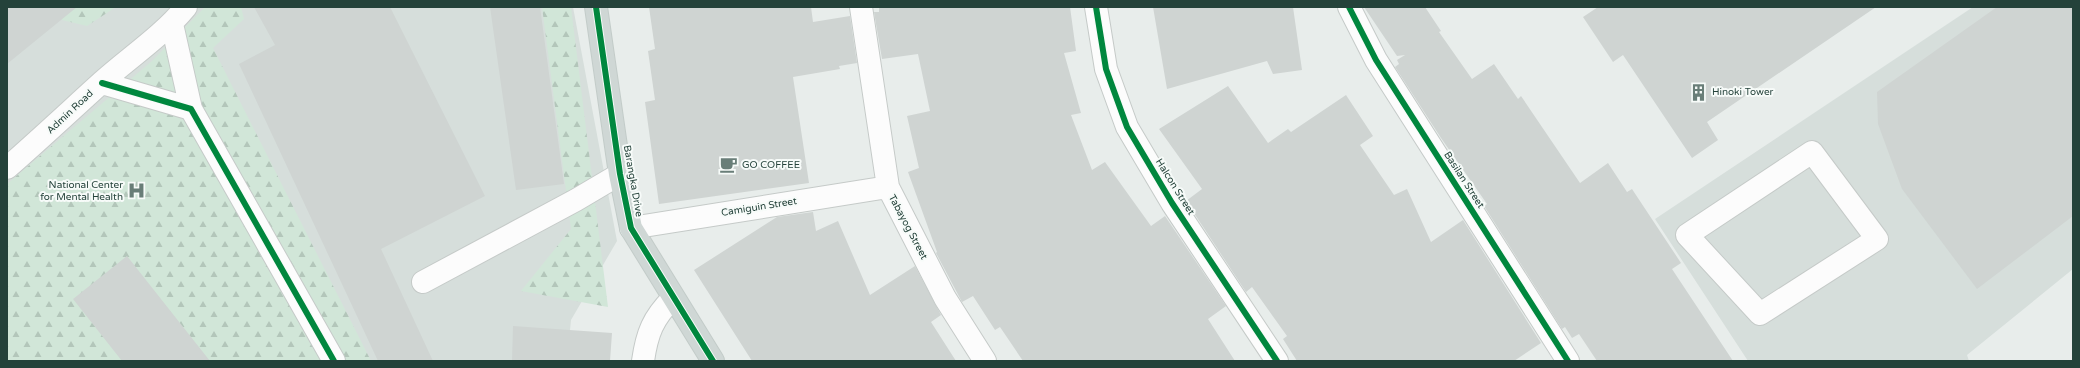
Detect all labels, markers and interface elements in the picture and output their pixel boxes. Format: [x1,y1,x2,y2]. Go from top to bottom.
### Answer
building icon: Hinoki Tower [1689,82,1709,102]
place label: Hinoki Tower [1712,86,1774,98]
street label: Admin Road [44,87,96,137]
street label: Barangka Drive [621,144,645,218]
street label: Basilan Street [1441,149,1487,211]
cafe icon: GO COFFEE [719,155,739,175]
street label: Halcon Street [1153,157,1197,218]
place label: GO COFFEE [742,159,800,171]
place label: National Center for Mental Health [40,179,123,203]
hospital icon: National Center for Mental Health [126,181,146,201]
street label: Tabayog Street [886,193,930,262]
street label: Camiguin Street [720,195,798,219]

